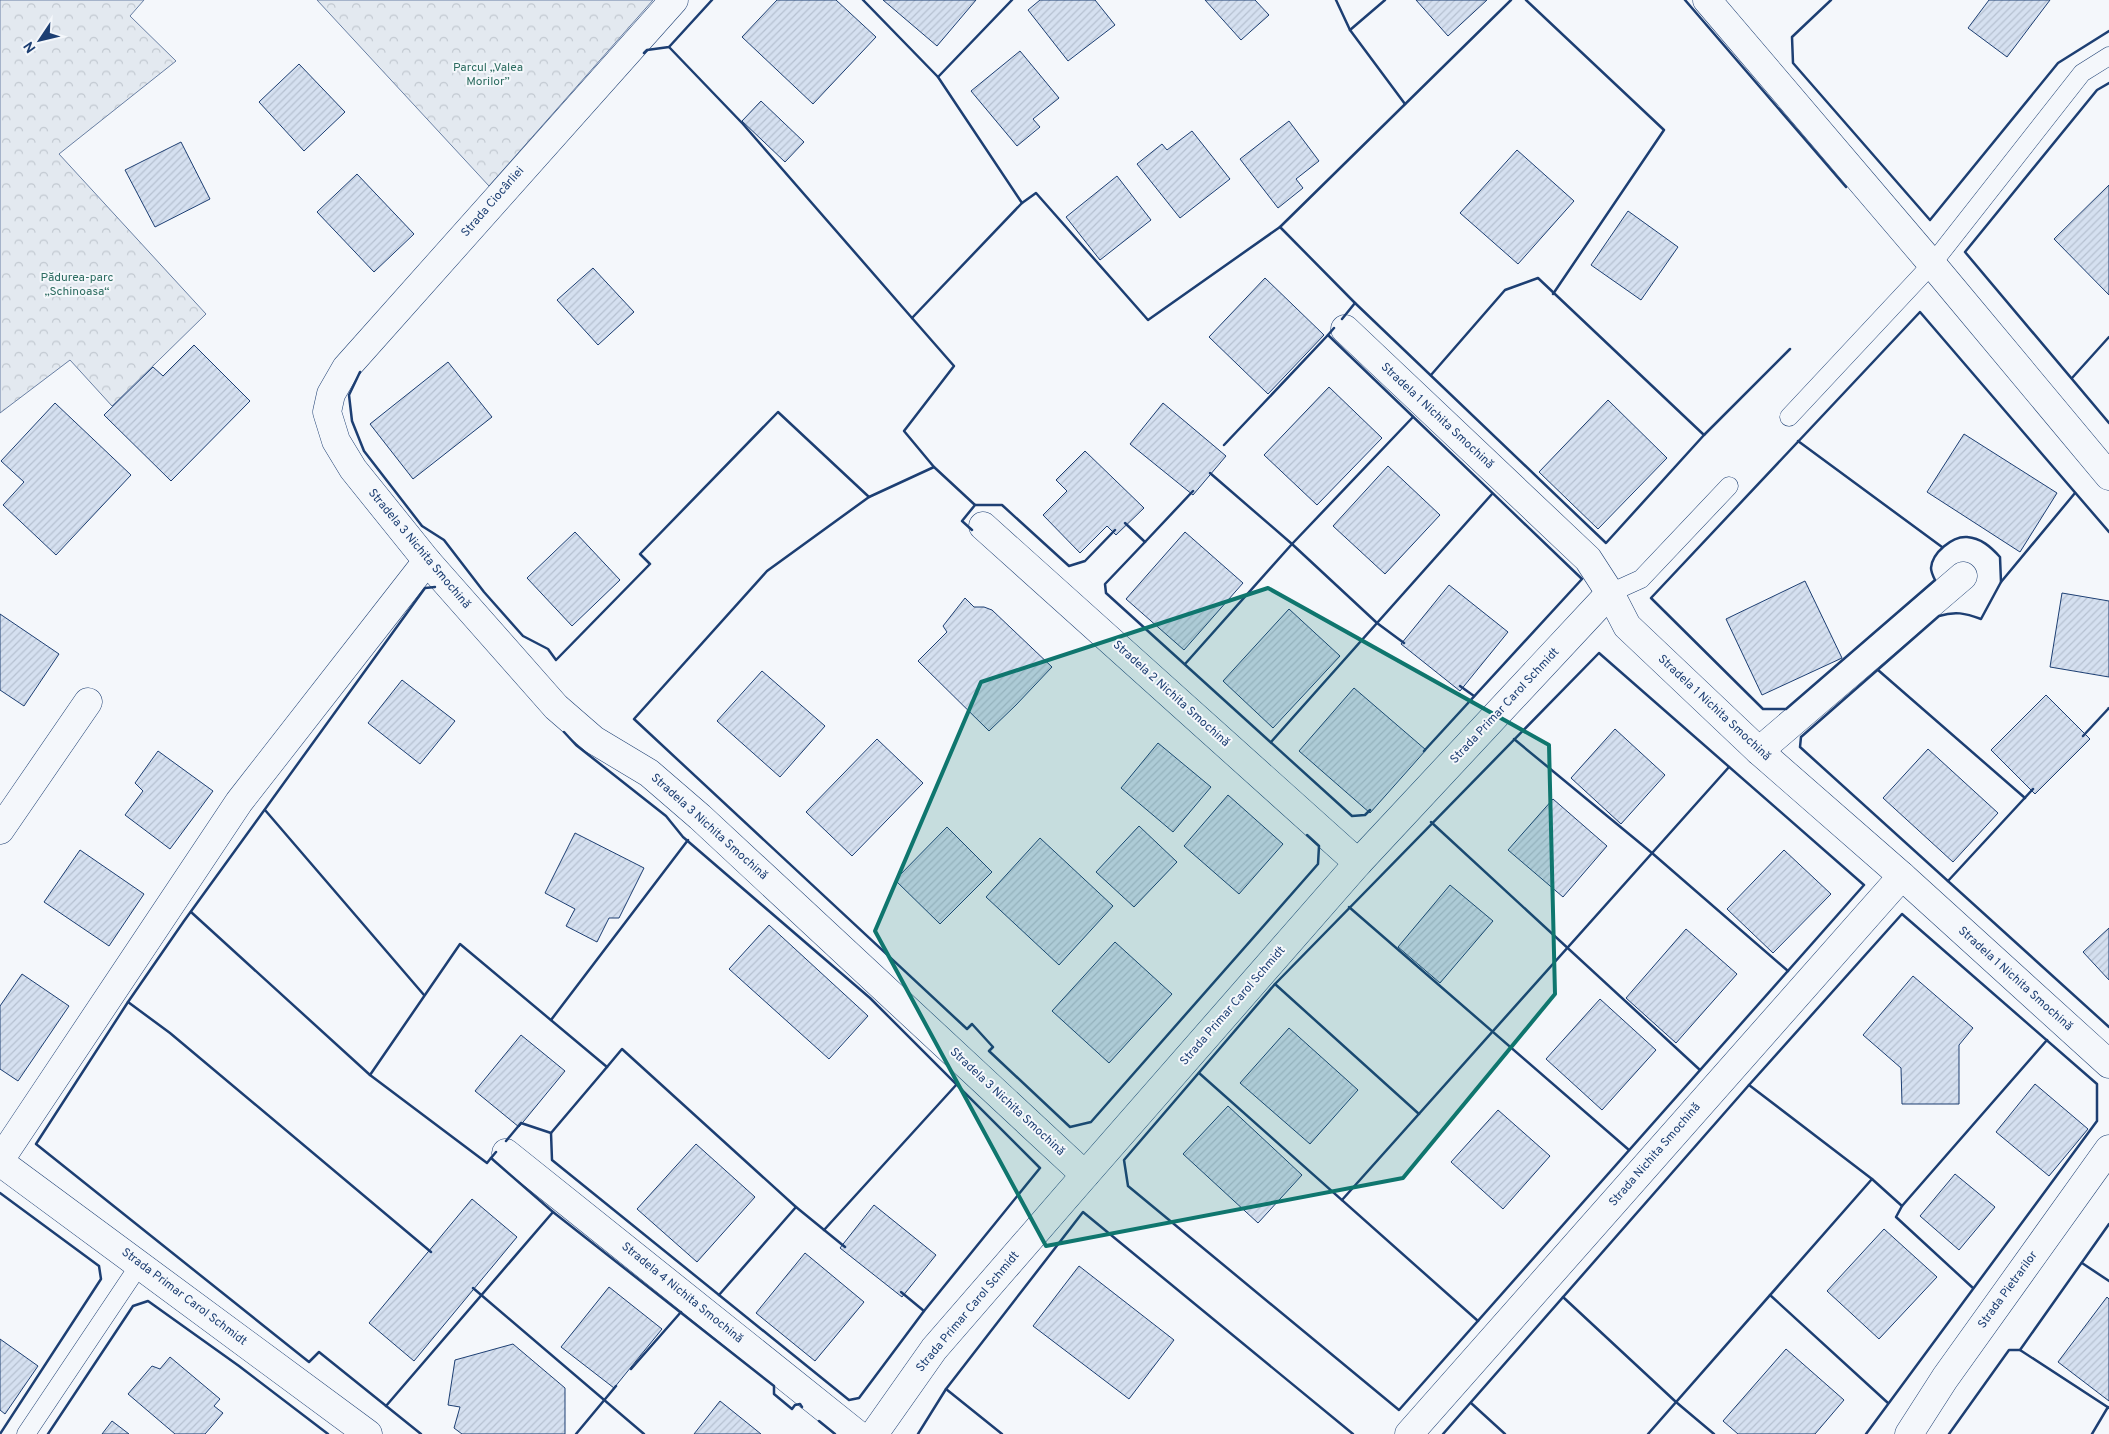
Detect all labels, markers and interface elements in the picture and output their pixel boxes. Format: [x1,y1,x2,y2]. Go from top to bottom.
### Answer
north arrow [15,15,65,65]
text: N [21,38,40,56]
park label: Parcul „Valea Morilor” [453,60,523,90]
street label: Strada Ciocârliei [458,163,528,241]
park label: Pădurea-parc „Schinoasa“ [41,270,113,300]
street label: Stradela 1 Nichita Smochină [1377,359,1497,473]
street label: Stradela 3 Nichita Smochină [364,486,474,612]
street label: Stradela 2 Nichita Smochină [1109,637,1233,751]
street label: Strada Primar Carol Schmidt [1447,645,1563,767]
street label: Stradela 1 Nichita Smochină [1654,651,1774,765]
street label: Stradela 3 Nichita Smochină [647,770,771,884]
street label: Stradela 1 Nichita Smochină [1954,923,2076,1035]
street label: Strada Primar Carol Schmidt [1177,943,1289,1069]
street label: Stradela 3 Nichita Smochină [946,1044,1068,1160]
street label: Strada Nichita Smochină [1606,1100,1704,1210]
street label: Stradela 4 Nichita Smochină [618,1239,746,1347]
street label: Strada Primar Carol Schmidt [118,1245,250,1349]
street label: Strada Primar Carol Schmidt [913,1248,1023,1376]
street label: Strada Pietrarilor [1975,1248,2042,1332]

